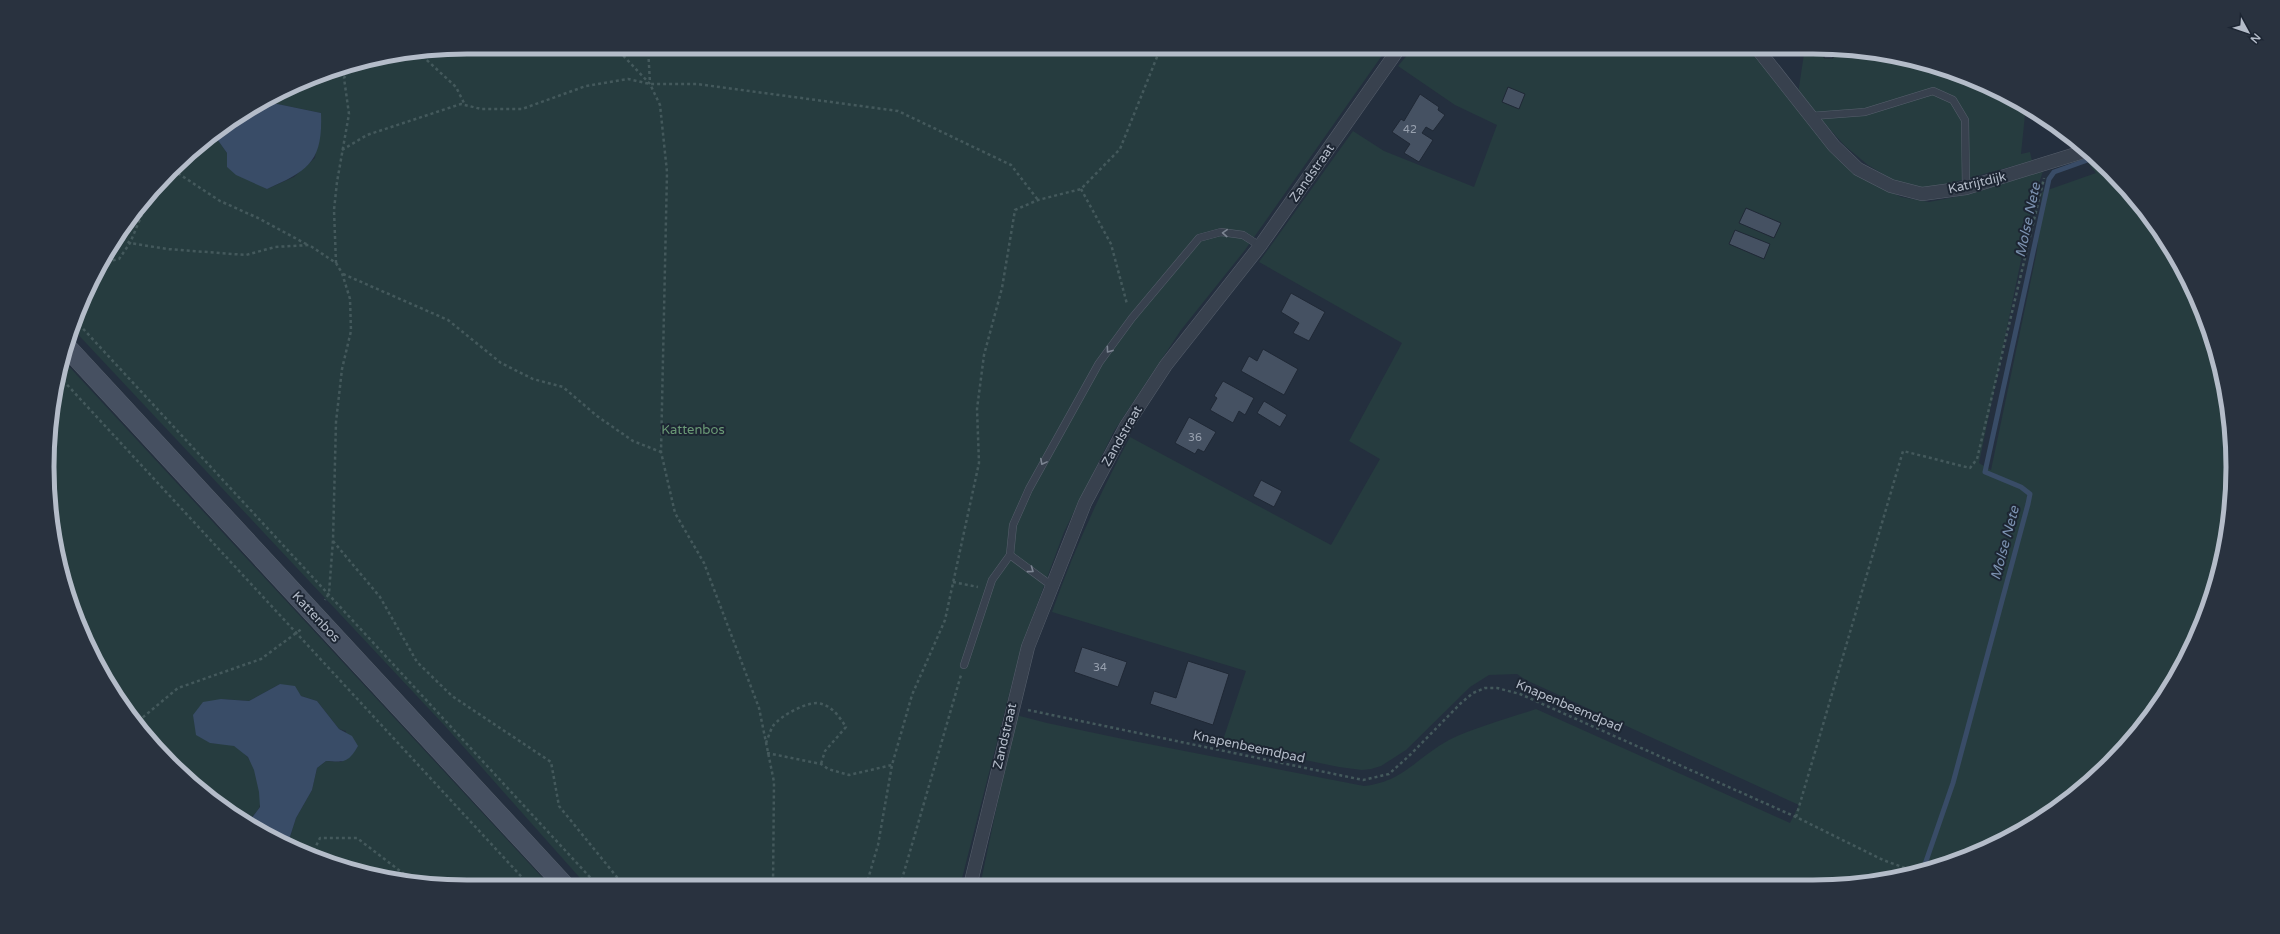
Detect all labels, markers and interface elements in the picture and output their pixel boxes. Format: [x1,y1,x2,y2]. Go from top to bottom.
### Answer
north arrow [2228,12,2268,52]
text: N [2247,31,2263,46]
house number: 42 [1403,123,1417,136]
street label: Zandstraat [1286,141,1338,205]
street label: Katrijtdijk [1946,169,2008,197]
water label: Molse Nete [2012,180,2044,259]
one-way arrow [1222,229,1228,237]
one-way arrow [1106,346,1113,353]
street label: Zandstraat [1098,403,1146,469]
park label: Kattenbos [661,422,725,438]
house number: 36 [1188,431,1202,444]
one-way arrow [1041,458,1048,465]
water label: Molse Nete [1987,503,2023,582]
one-way arrow [1026,565,1033,572]
street label: Kattenbos [289,588,343,646]
house number: 34 [1093,661,1107,674]
street label: Knapenbeemdpad [1513,676,1625,736]
street label: Zandstraat [990,701,1020,771]
street label: Knapenbeemdpad [1191,727,1307,767]

